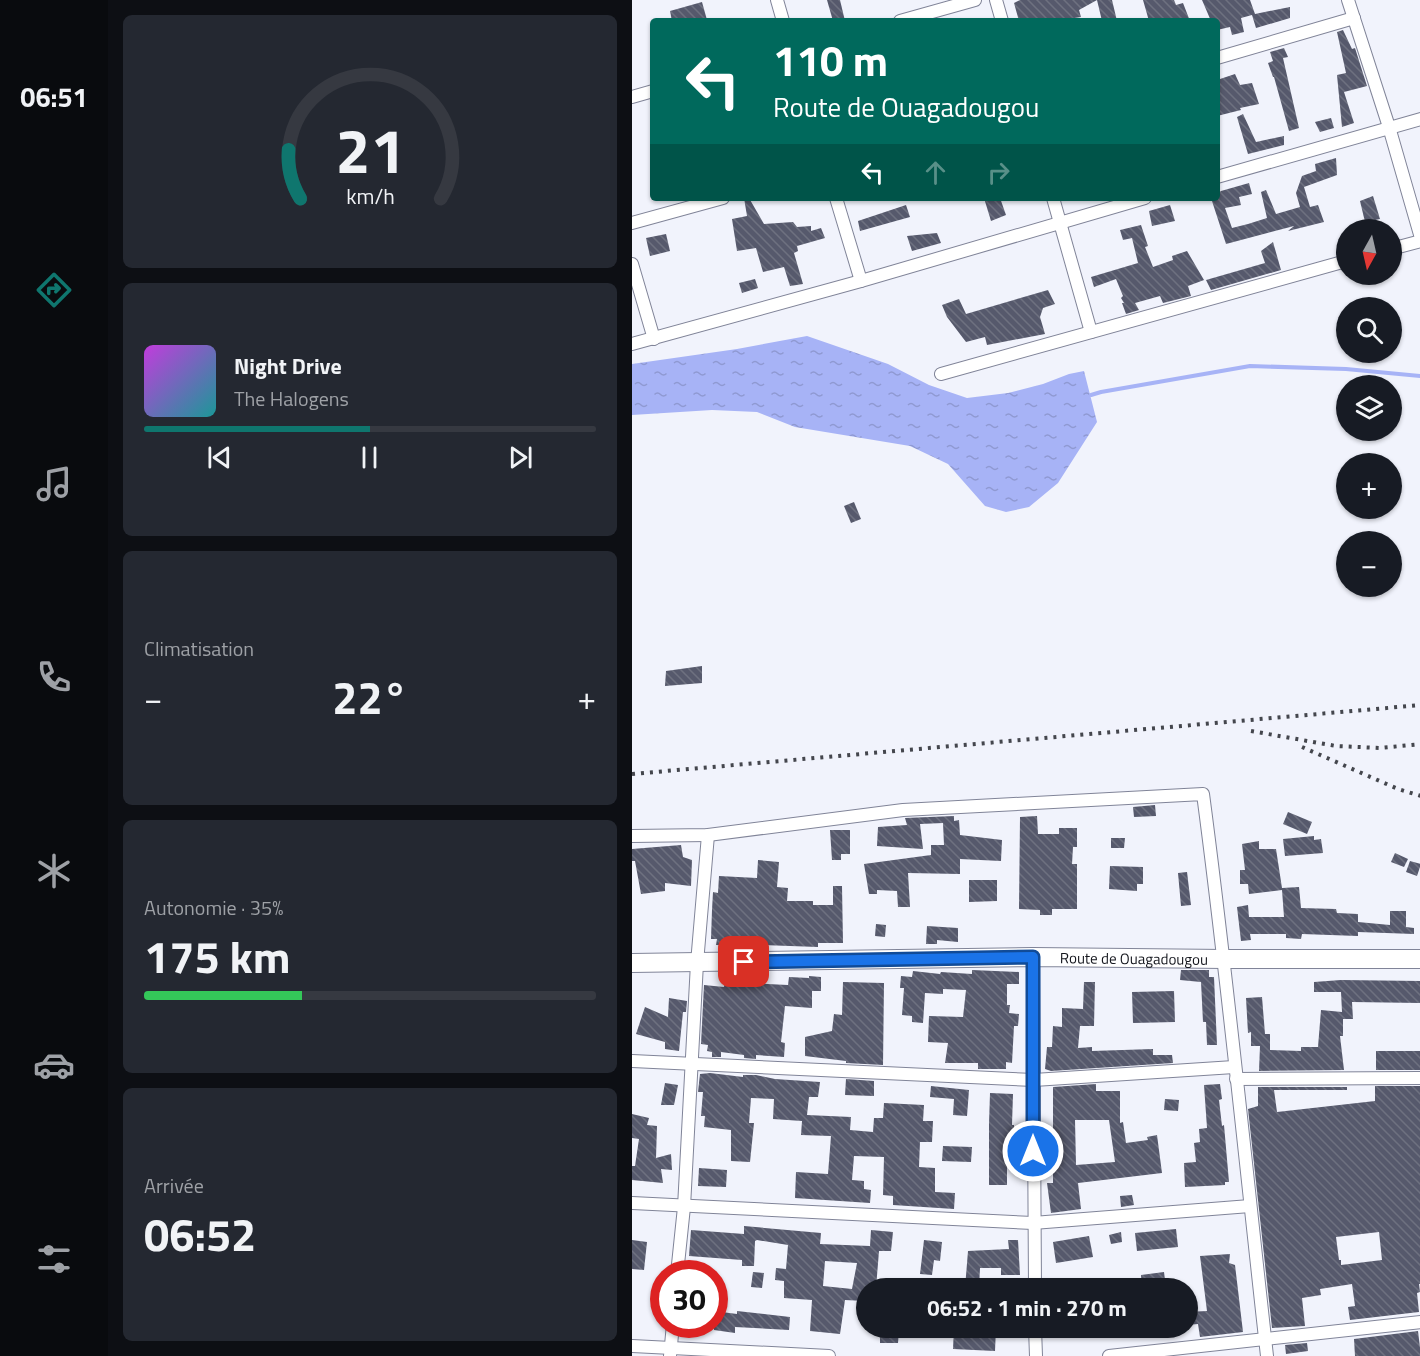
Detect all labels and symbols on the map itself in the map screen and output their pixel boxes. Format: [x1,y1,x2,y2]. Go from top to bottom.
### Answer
north arrow [1336,219,1402,285]
pin [718,936,769,987]
street label: Route de Ouagadougou [1060,946,1208,970]
position arrow [1001,1119,1065,1183]
speed limit sign: 30 [650,1260,728,1338]

